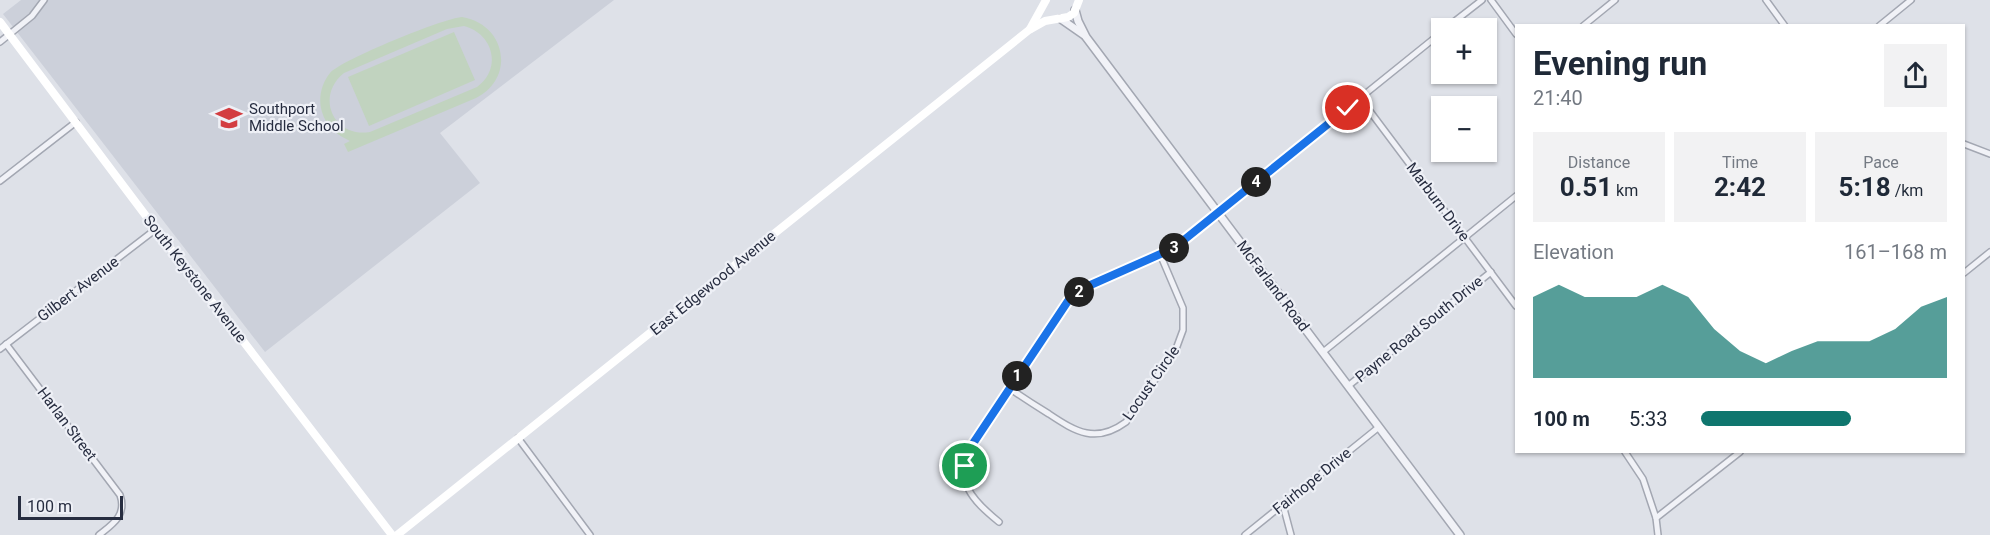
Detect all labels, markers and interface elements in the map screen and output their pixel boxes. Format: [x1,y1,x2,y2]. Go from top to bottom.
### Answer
map controls [1431,18,1497,162]
button: + [1431,18,1497,84]
text: Evening run [1533,44,1707,83]
button: share [1884,44,1947,107]
pin [1322,82,1373,133]
text: 21:40 [1533,86,1583,110]
icon: check [1331,91,1364,124]
button: − [1431,96,1497,162]
place label: Southport Middle School [249,100,344,135]
school or university icon: Southport Middle School [214,103,244,133]
text: Distance [1568,153,1630,172]
text: Time [1722,153,1758,172]
text: Pace [1863,153,1899,172]
street label: Marburn Drive [1403,159,1473,245]
pin: 4 [1241,167,1271,197]
text: 4 [1251,172,1261,191]
text: 0.51 [1560,172,1612,202]
text: 2:42 [1714,172,1766,202]
text: 5:18 [1839,172,1891,202]
text: km [1612,181,1638,200]
text: /km [1891,181,1923,200]
street label: South Keystone Avenue [140,212,250,346]
street label: East Edgewood Avenue [647,227,779,339]
pin: 3 [1159,233,1189,263]
street label: McFarland Road [1233,237,1313,335]
text: 3 [1169,238,1179,257]
text: Elevation [1533,240,1614,264]
text: 161–168 m [1844,240,1947,264]
street label: Gilbert Avenue [34,253,122,325]
street label: Payne Road South Drive [1352,272,1486,386]
pin: 2 [1064,277,1094,307]
text: 2 [1074,282,1084,301]
street label: Locust Circle [1119,342,1183,424]
pin: 1 [1002,361,1032,391]
text: 1 [1012,366,1022,385]
street label: Harlan Street [34,384,101,464]
text: 100 m [1533,407,1590,431]
text: 5:33 [1629,407,1668,431]
pin [939,440,990,491]
street label: Fairhope Drive [1269,444,1355,518]
icon: arrive [948,449,981,482]
scale bar [18,493,123,520]
text: 100 m [27,497,72,516]

